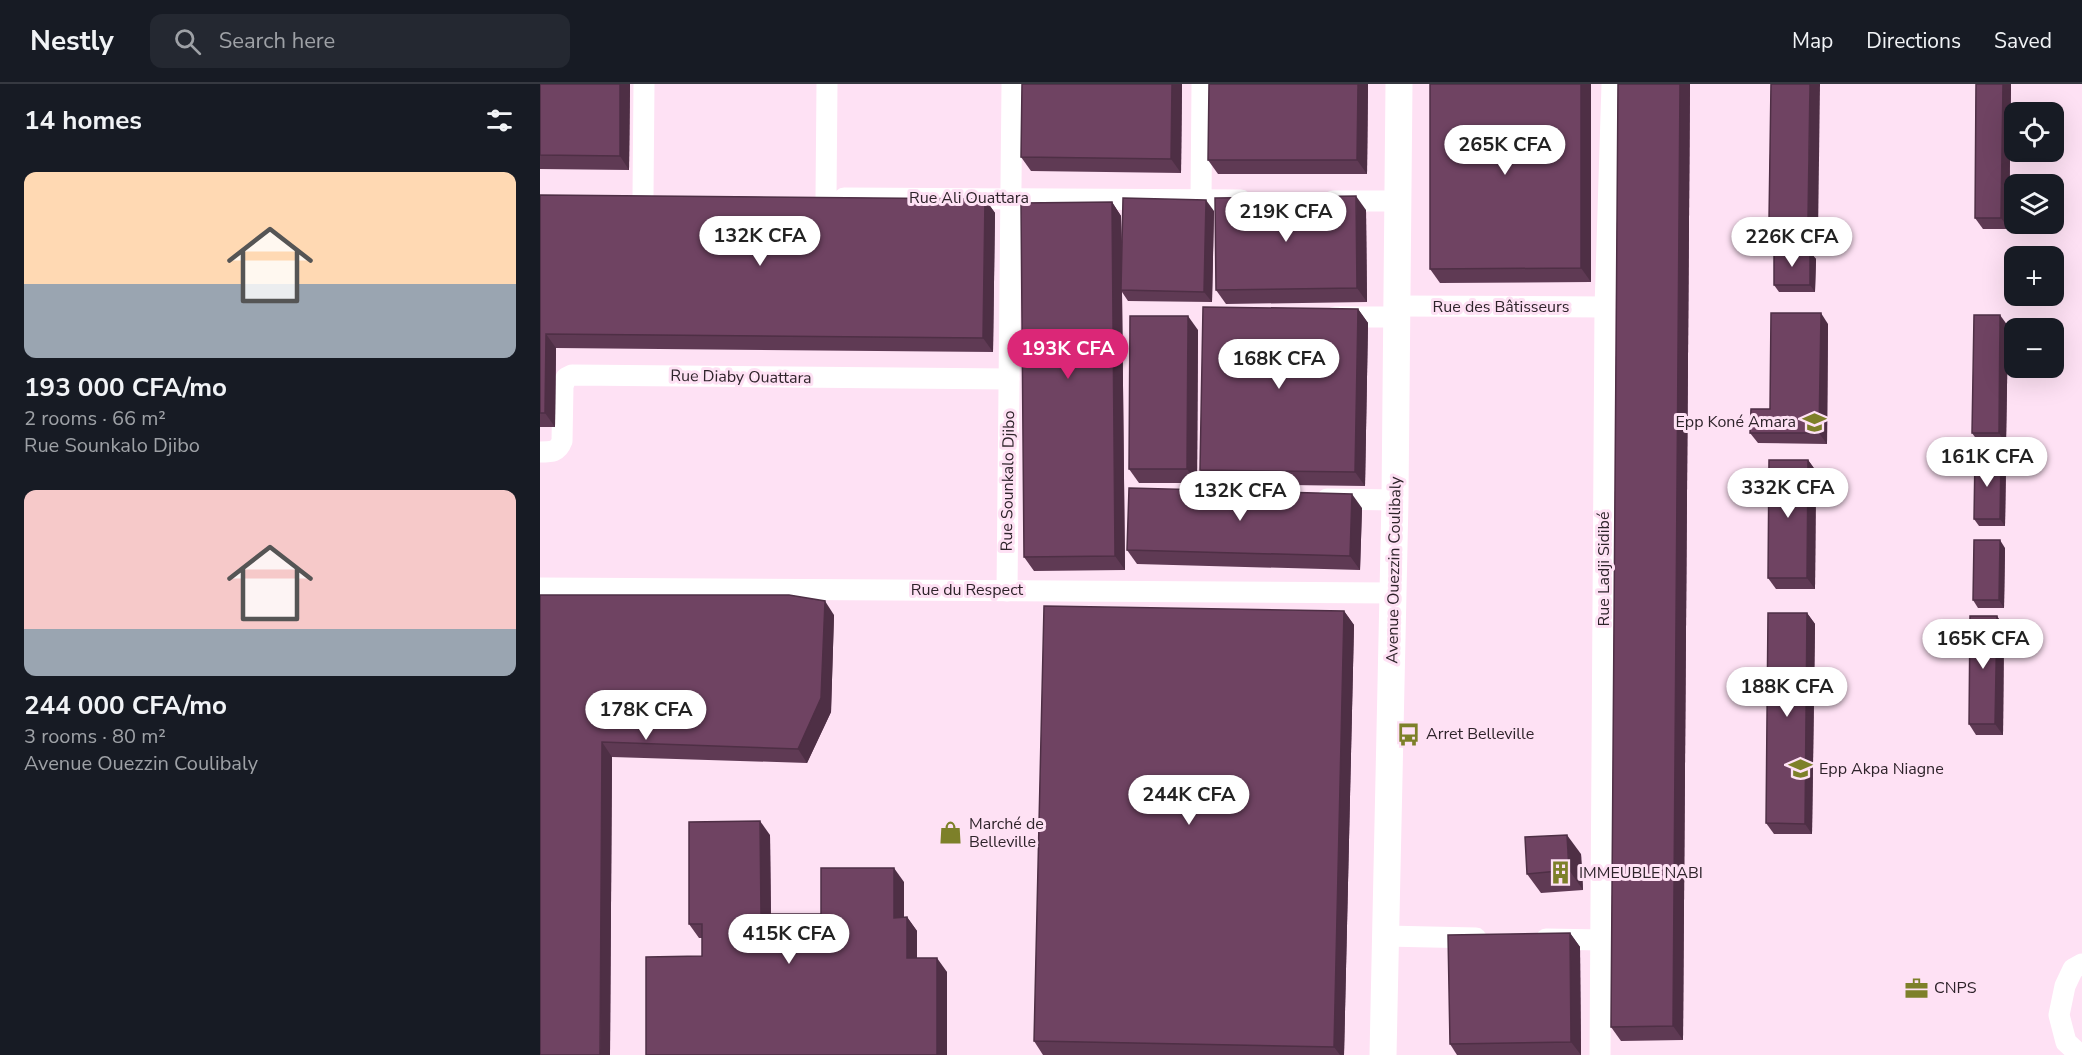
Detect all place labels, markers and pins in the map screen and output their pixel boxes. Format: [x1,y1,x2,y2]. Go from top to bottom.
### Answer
pin: 265K CFA [1443,125,1567,176]
pin: 219K CFA [1224,192,1348,243]
pin: 132K CFA [698,216,822,267]
pin: 226K CFA [1730,217,1854,268]
pin: 193K CFA [1006,329,1130,380]
pin: 168K CFA [1217,339,1341,390]
school or university icon: Epp Koné Amara [1801,409,1827,435]
place label: Epp Koné Amara [1676,411,1796,433]
pin: 161K CFA [1925,437,2049,488]
pin: 332K CFA [1726,468,1850,519]
pin: 132K CFA [1178,471,1302,522]
pin: 165K CFA [1921,619,2045,670]
pin: 188K CFA [1725,667,1849,718]
pin: 178K CFA [584,690,708,741]
bus stop icon: Arret Belleville [1395,721,1421,747]
place label: Arret Belleville [1426,723,1534,745]
school or university icon: Epp Akpa Niagne [1788,756,1814,782]
place label: Epp Akpa Niagne [1819,758,1944,780]
pin: 244K CFA [1127,775,1251,826]
place label: Marché de Belleville [969,813,1044,853]
shop icon: Marché de Belleville [938,820,964,846]
building icon: IMMEUBLE NABI [1548,860,1574,886]
place label: IMMEUBLE NABI [1579,862,1703,884]
pin: 415K CFA [727,914,851,965]
office icon: CNPS [1903,975,1929,1001]
place label: CNPS [1934,977,1977,999]

